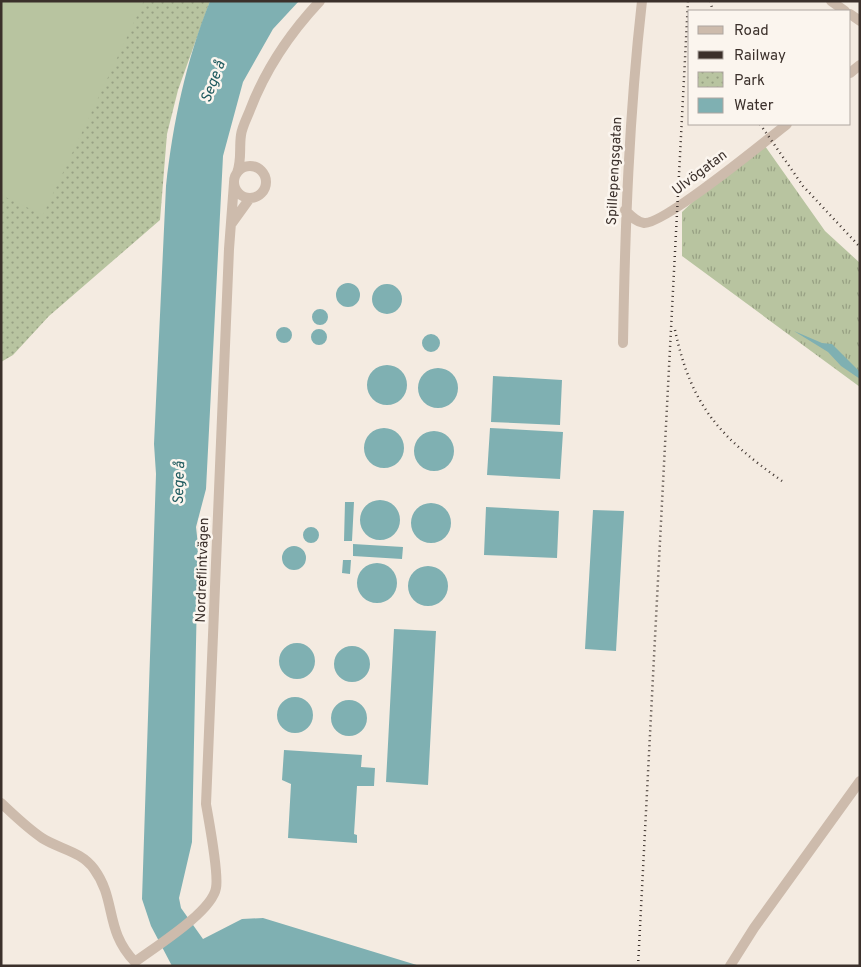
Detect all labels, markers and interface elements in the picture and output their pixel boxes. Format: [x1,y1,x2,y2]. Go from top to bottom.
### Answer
legend [688,10,851,125]
text: Road [734,22,769,41]
text: Railway [734,47,786,66]
water label: Sege å [197,58,231,106]
text: Park [734,72,765,91]
text: Water [734,97,774,116]
street label: Spillepengsgatan [604,116,626,226]
street label: Ulvögatan [669,147,731,199]
water label: Sege å [170,461,190,505]
street label: Nordreflintvägen [193,517,213,623]

